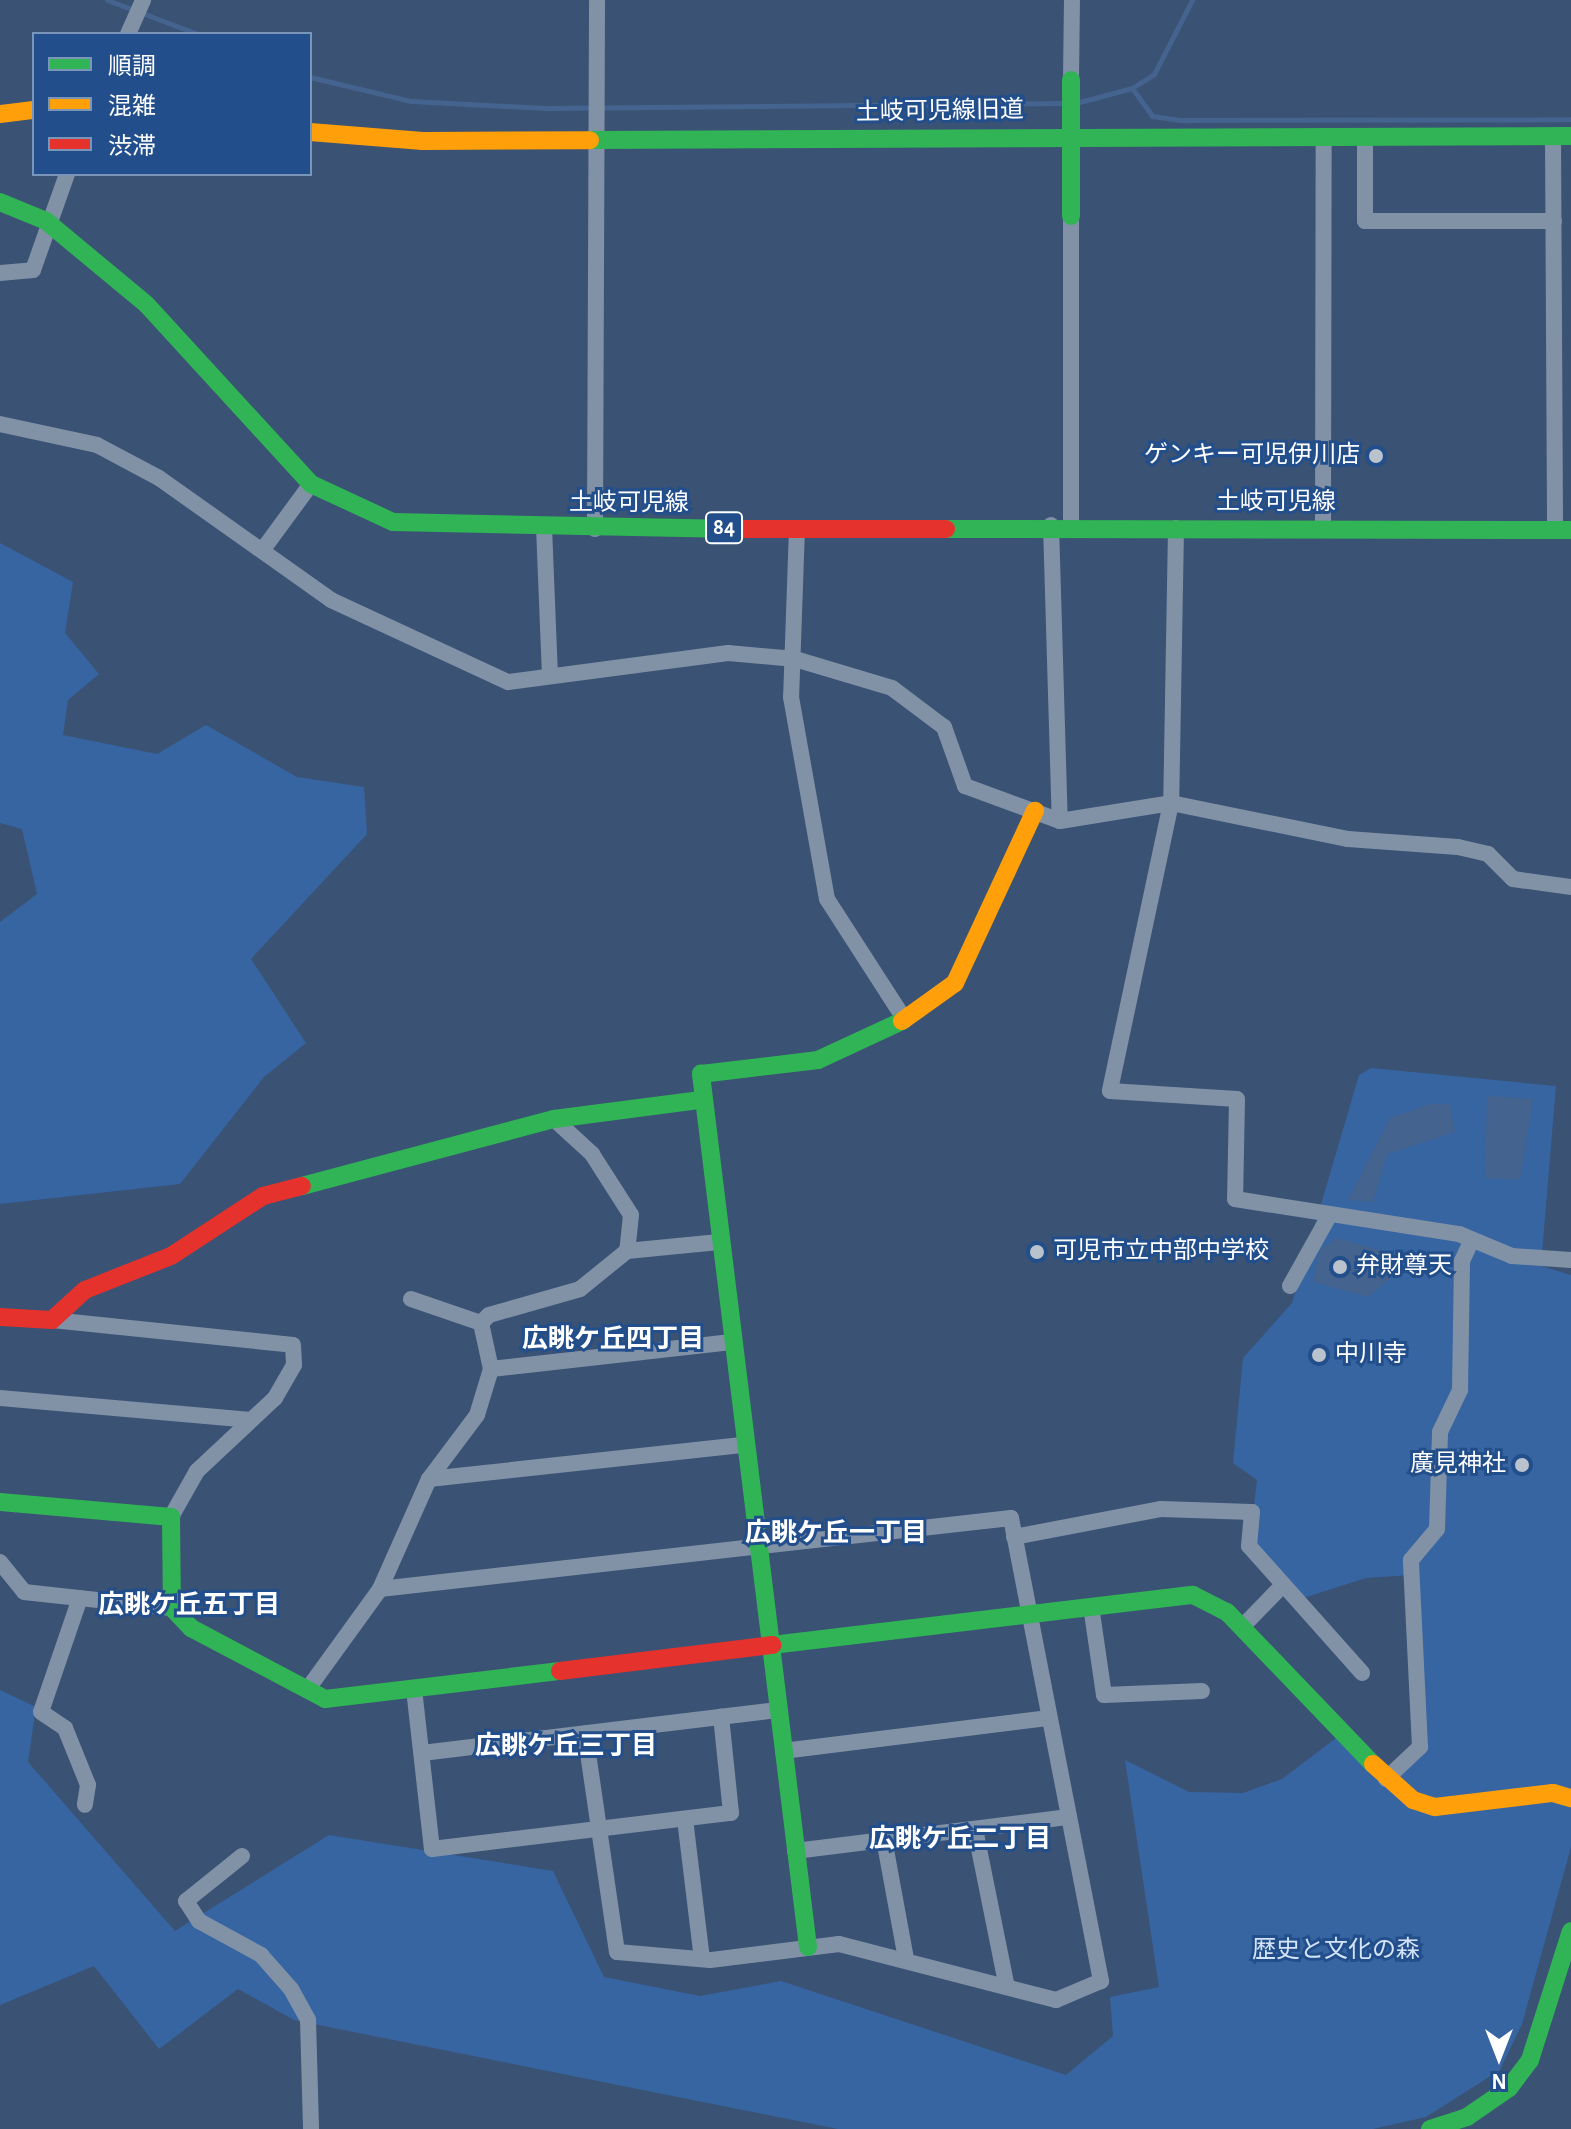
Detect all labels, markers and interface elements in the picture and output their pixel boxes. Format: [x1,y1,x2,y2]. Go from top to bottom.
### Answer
legend [32,32,312,176]
text: 順調 [108,55,156,79]
text: 混雑 [108,95,156,119]
street label: 土岐可児線旧道 [856,96,1024,128]
text: 渋滞 [108,135,156,159]
place label: ゲンキー可児伊川店 [1144,442,1360,470]
marker: ゲンキー可児伊川店 [1367,447,1385,465]
street label: 土岐可児線 [1216,489,1336,517]
street label: 土岐可児線 [569,490,689,518]
road number: 84 [704,510,744,546]
place label: 可児市立中部中学校 [1053,1238,1269,1266]
marker: 可児市立中部中学校 [1028,1243,1046,1261]
place label: 弁財尊天 [1356,1253,1452,1281]
marker: 弁財尊天 [1331,1258,1349,1276]
district label: 広眺ケ丘四丁目 [522,1324,704,1356]
place label: 中川寺 [1335,1341,1407,1369]
marker: 中川寺 [1310,1346,1328,1364]
place label: 廣見神社 [1410,1451,1506,1479]
marker: 廣見神社 [1513,1456,1531,1474]
district label: 広眺ケ丘一丁目 [745,1518,927,1550]
district label: 広眺ケ丘五丁目 [98,1590,280,1622]
district label: 広眺ケ丘三丁目 [475,1731,657,1763]
district label: 広眺ケ丘二丁目 [869,1824,1051,1856]
park label: 歴史と文化の森 [1252,1937,1420,1965]
north arrow [1459,2017,1539,2097]
text: N [1491,2070,1507,2092]

